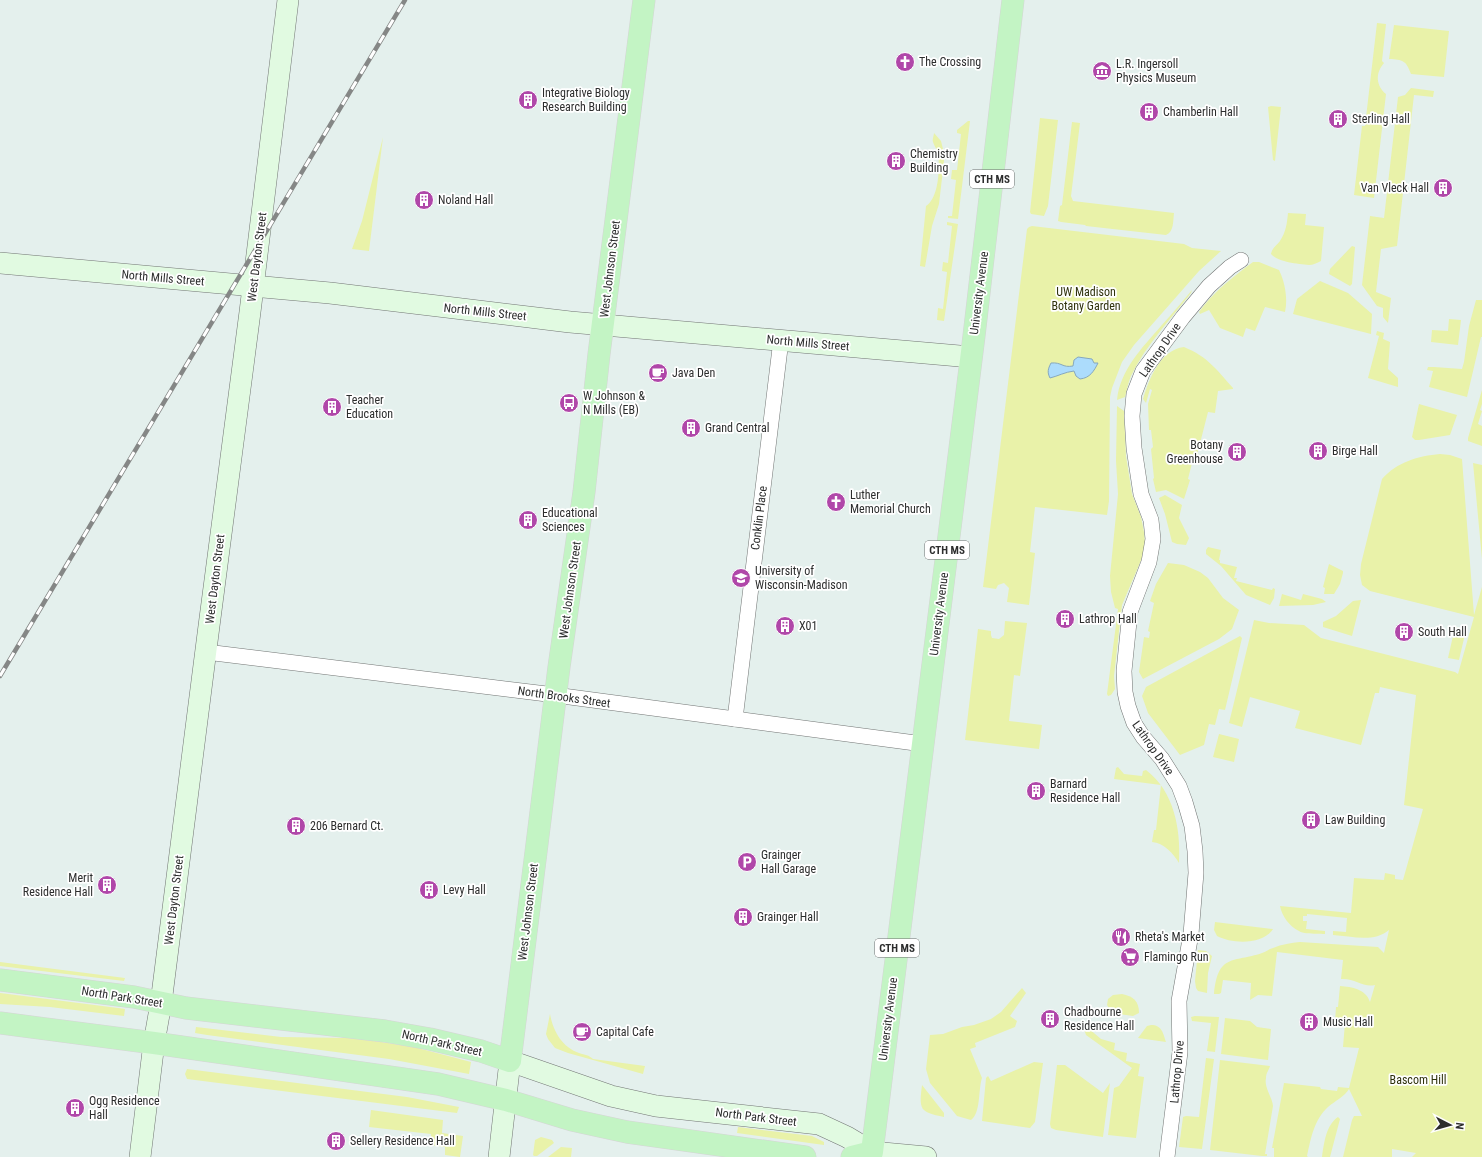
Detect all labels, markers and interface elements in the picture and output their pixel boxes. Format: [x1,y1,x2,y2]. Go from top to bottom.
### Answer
church icon: The Crossing [894,51,916,73]
place label: The Crossing [919,55,981,69]
place label: L.R. Ingersoll Physics Museum [1116,57,1196,85]
museum icon: L.R. Ingersoll Physics Museum [1091,60,1113,82]
place label: Integrative Biology Research Building [542,86,630,114]
building icon: Integrative Biology Research Building [517,89,539,111]
building icon: Chamberlin Hall [1138,101,1160,123]
place label: Chamberlin Hall [1163,105,1238,119]
building icon: Sterling Hall [1327,108,1349,130]
place label: Sterling Hall [1352,112,1410,126]
place label: Chemistry Building [910,147,958,175]
building icon: Chemistry Building [885,150,907,172]
road number: CTH MS [970,170,1014,188]
building icon: Van Vleck Hall [1432,177,1454,199]
place label: Van Vleck Hall [1361,181,1429,195]
building icon: Noland Hall [413,189,435,211]
place label: Noland Hall [438,193,493,207]
street label: West Dayton Street [245,211,269,303]
street label: West Johnson Street [597,219,623,318]
street label: University Avenue [967,250,991,335]
street label: North Mills Street [121,267,205,289]
park label: UW Madison Botany Garden [1051,285,1121,313]
street label: North Mills Street [443,301,528,323]
street label: Lathrop Drive [1136,320,1184,380]
street label: North Mills Street [766,332,850,354]
cafe icon: Java Den [647,362,669,384]
place label: Java Den [672,366,715,380]
place label: W Johnson & N Mills (EB) [583,389,645,417]
bus stop icon: W Johnson & N Mills (EB) [558,392,580,414]
place label: Teacher Education [346,393,393,421]
building icon: Teacher Education [321,396,343,418]
building icon: Grand Central [680,417,702,439]
place label: Grand Central [705,421,770,435]
place label: Botany Greenhouse [1167,438,1223,466]
building icon: Birge Hall [1307,440,1329,462]
building icon: Botany Greenhouse [1226,441,1248,463]
place label: Birge Hall [1332,444,1378,458]
street label: Conklin Place [748,485,770,551]
place label: Luther Memorial Church [850,488,931,516]
church icon: Luther Memorial Church [825,491,847,513]
place label: Educational Sciences [542,506,598,534]
building icon: Educational Sciences [517,509,539,531]
street label: West Dayton Street [203,533,227,625]
street label: West Johnson Street [556,540,584,639]
road number: CTH MS [925,541,969,559]
place label: University of Wisconsin-Madison [755,564,848,592]
school or university icon: University of Wisconsin-Madison [730,567,752,589]
street label: University Avenue [927,571,951,656]
building icon: Lathrop Hall [1054,608,1076,630]
place label: Lathrop Hall [1079,612,1137,626]
building icon: X01 [774,615,796,637]
place label: X01 [799,619,817,633]
building icon: South Hall [1393,621,1415,643]
place label: South Hall [1418,625,1467,639]
street label: North Brooks Street [517,684,612,710]
street label: Lathrop Drive [1129,718,1177,778]
place label: Barnard Residence Hall [1050,777,1120,805]
building icon: Barnard Residence Hall [1025,780,1047,802]
building icon: Law Building [1300,809,1322,831]
place label: Law Building [1325,813,1385,827]
building icon: 206 Bernard Ct. [285,815,307,837]
place label: 206 Bernard Ct. [310,819,384,833]
place label: Grainger Hall Garage [761,848,816,876]
parking icon: Grainger Hall Garage [736,851,758,873]
street label: West Dayton Street [162,854,186,946]
street label: West Johnson Street [515,862,541,961]
place label: Merit Residence Hall [23,871,93,899]
building icon: Merit Residence Hall [96,874,118,896]
building icon: Levy Hall [418,879,440,901]
place label: Levy Hall [443,883,486,897]
building icon: Grainger Hall [732,906,754,928]
place label: Grainger Hall [757,910,818,924]
restaurant icon: Rheta's Market [1110,926,1132,948]
place label: Rheta's Market [1135,930,1205,944]
road number: CTH MS [875,939,919,957]
supermarket icon: Flamingo Run [1119,946,1141,968]
place label: Flamingo Run [1144,950,1209,964]
street label: University Avenue [876,976,900,1061]
street label: North Park Street [81,984,164,1010]
place label: Chadbourne Residence Hall [1064,1005,1134,1033]
building icon: Chadbourne Residence Hall [1039,1008,1061,1030]
building icon: Music Hall [1298,1011,1320,1033]
place label: Music Hall [1323,1015,1373,1029]
cafe icon: Capital Cafe [571,1021,593,1043]
place label: Capital Cafe [596,1025,654,1039]
street label: North Park Street [401,1027,484,1059]
street label: Lathrop Drive [1167,1040,1187,1104]
park label: Bascom Hill [1390,1073,1446,1087]
place label: Ogg Residence Hall [89,1094,160,1122]
building icon: Ogg Residence Hall [64,1097,86,1119]
street label: North Park Street [715,1105,798,1129]
north arrow [1430,1105,1470,1145]
text: N [1453,1122,1466,1130]
building icon: Sellery Residence Hall [325,1130,347,1152]
place label: Sellery Residence Hall [350,1134,455,1148]

